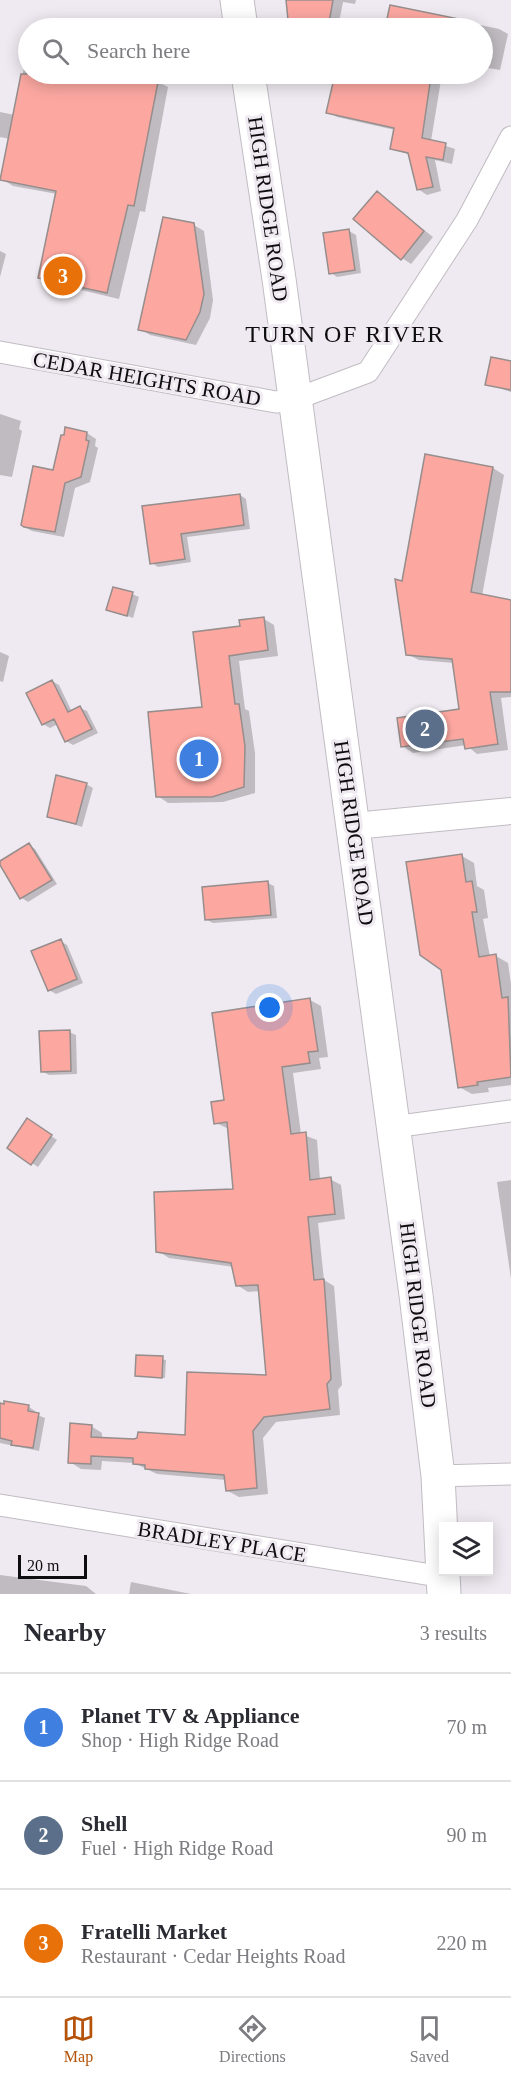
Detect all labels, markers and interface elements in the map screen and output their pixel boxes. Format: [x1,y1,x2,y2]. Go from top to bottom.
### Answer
search box [18,18,493,84]
icon: search [39,35,72,68]
text: Search here [87,38,190,63]
street label: HIGH RIDGE ROAD [243,115,293,303]
pin: 3 [44,254,82,298]
district label: TURN OF RIVER [245,321,445,347]
street label: CEDAR HEIGHTS ROAD [31,347,263,411]
pin: 2 [406,706,444,752]
pin: 1 [180,736,218,782]
street label: HIGH RIDGE ROAD [329,739,379,927]
your location [255,993,284,1022]
street label: HIGH RIDGE ROAD [395,1221,441,1409]
street label: BRADLEY PLACE [136,1517,308,1567]
map controls [439,1522,493,1576]
button: layers [439,1522,493,1576]
scale bar [18,1552,87,1580]
text: 20 m [27,1557,59,1574]
text: Nearby [24,1618,106,1647]
text: 3 results [420,1622,487,1644]
text: Planet TV & Appliance [81,1703,300,1728]
text: 1 [39,1716,49,1738]
text: 70 m [446,1716,487,1738]
text: Shop · High Ridge Road [81,1729,279,1751]
text: Shell [81,1811,127,1836]
text: 2 [39,1824,49,1846]
text: 90 m [446,1824,487,1846]
text: Fuel · High Ridge Road [81,1837,273,1859]
text: Fratelli Market [81,1919,227,1944]
text: 3 [39,1932,49,1954]
text: 220 m [436,1932,487,1954]
text: Restaurant · Cedar Heights Road [81,1945,345,1967]
tab: Map [62,2012,95,2066]
tab: Directions [219,2012,286,2066]
tab: Saved [410,2012,449,2066]

